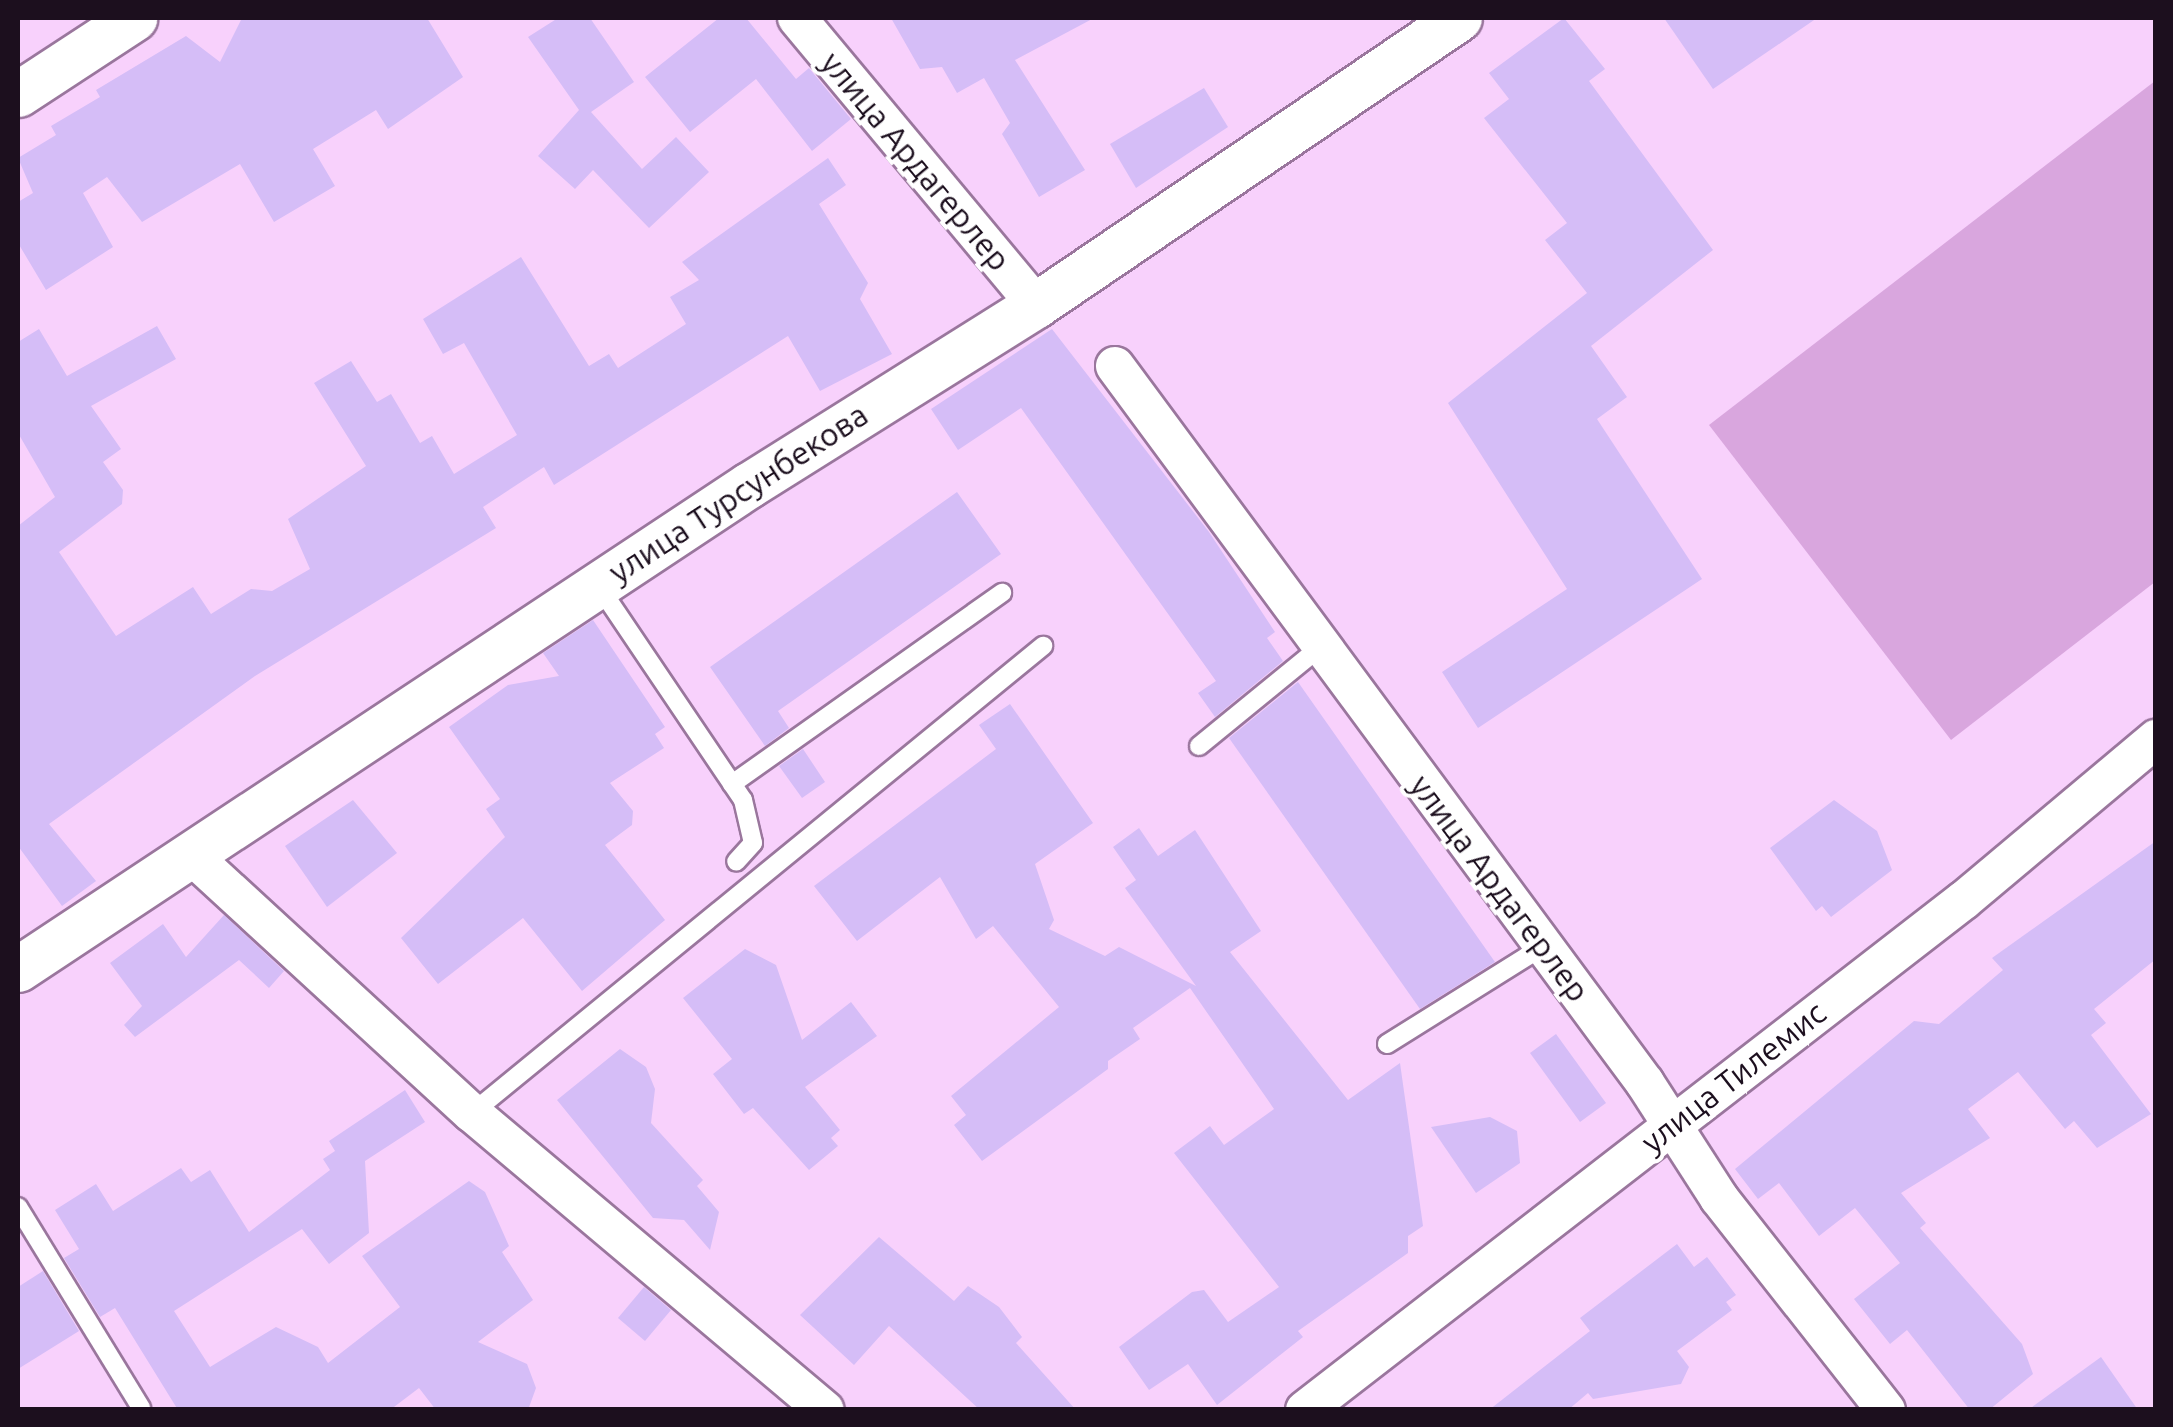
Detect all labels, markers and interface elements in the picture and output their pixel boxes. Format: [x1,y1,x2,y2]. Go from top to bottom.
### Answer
street label: улица Ардагерлер [813,44,1019,278]
street label: улица Турсунбекова [601,395,875,591]
street label: улица Ардагерлер [1402,767,1598,1009]
street label: улица Тилемис [1633,993,1833,1161]

